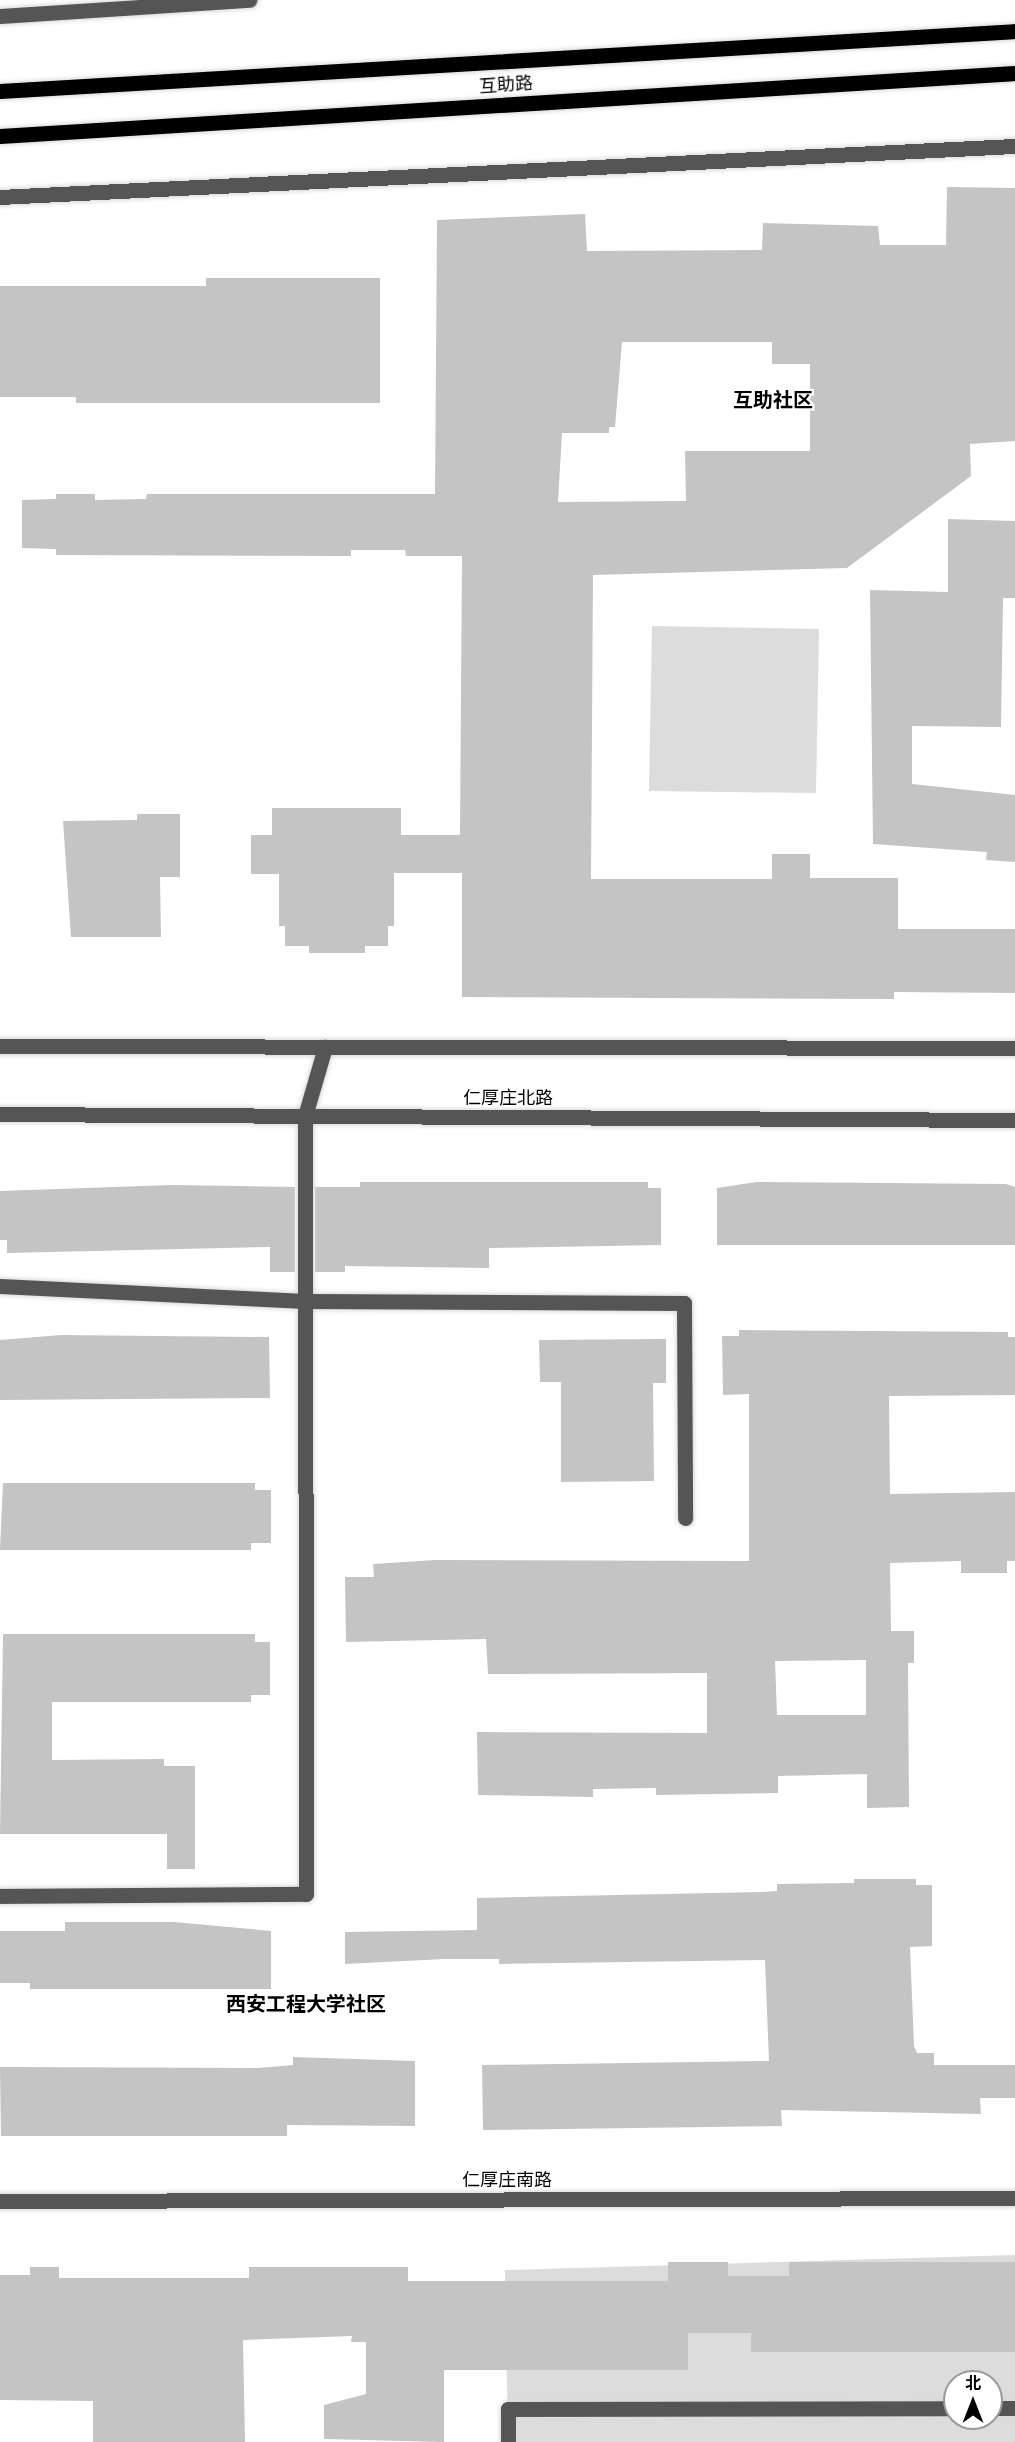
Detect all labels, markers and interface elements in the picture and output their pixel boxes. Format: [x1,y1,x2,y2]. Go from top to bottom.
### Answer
street label: 互助路 [478,72,534,98]
district label: 互助社区 [733,388,813,412]
street label: 仁厚庄北路 [463,1087,553,1109]
district label: 西安工程大学社区 [226,1992,386,2016]
street label: 仁厚庄南路 [462,2169,552,2191]
north arrow [943,2370,1003,2430]
text: 北 [965,2373,981,2394]

